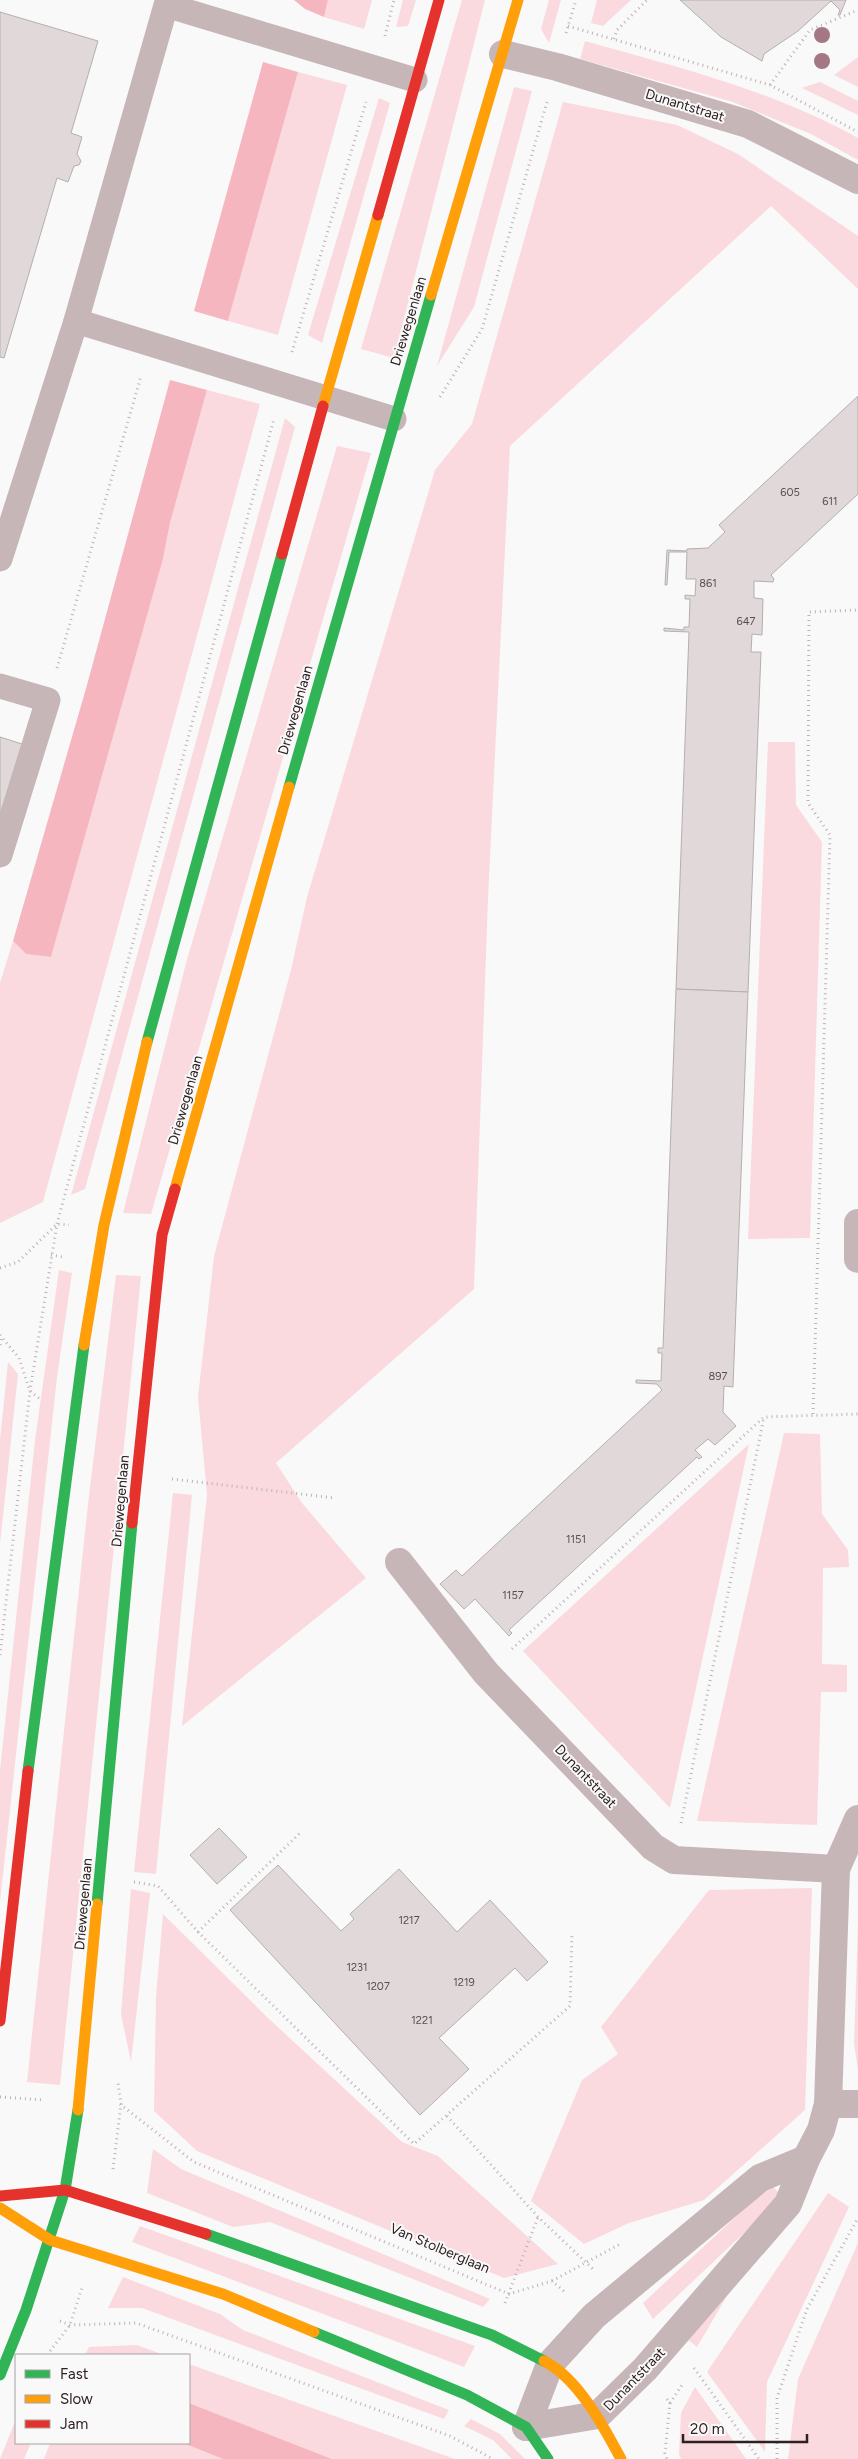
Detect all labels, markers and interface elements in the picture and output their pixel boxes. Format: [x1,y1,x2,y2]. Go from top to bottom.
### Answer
street label: Dunantstraat [643,85,726,126]
street label: Driewegenlaan [387,274,430,368]
house number: 605 [780,486,800,499]
house number: 611 [822,495,838,508]
house number: 861 [699,577,717,590]
house number: 647 [737,615,756,628]
street label: Driewegenlaan [275,663,316,757]
street label: Driewegenlaan [165,1053,206,1147]
house number: 897 [709,1370,728,1383]
street label: Driewegenlaan [108,1454,133,1548]
house number: 1151 [566,1533,586,1546]
house number: 1157 [502,1589,524,1602]
street label: Dunantstraat [551,1741,620,1812]
street label: Driewegenlaan [71,1857,96,1951]
house number: 1217 [398,1914,420,1927]
house number: 1231 [346,1961,368,1974]
house number: 1219 [453,1976,475,1989]
house number: 1207 [366,1980,390,1993]
house number: 1221 [411,2014,433,2027]
street label: Van Stolberglaan [387,2220,492,2277]
street label: Dunantstraat [600,2344,669,2415]
legend [15,2354,190,2444]
text: Fast [60,2365,89,2383]
text: Slow [60,2390,93,2408]
scale bar [683,2412,807,2444]
text: Jam [60,2415,88,2433]
text: 20 m [690,2420,724,2438]

